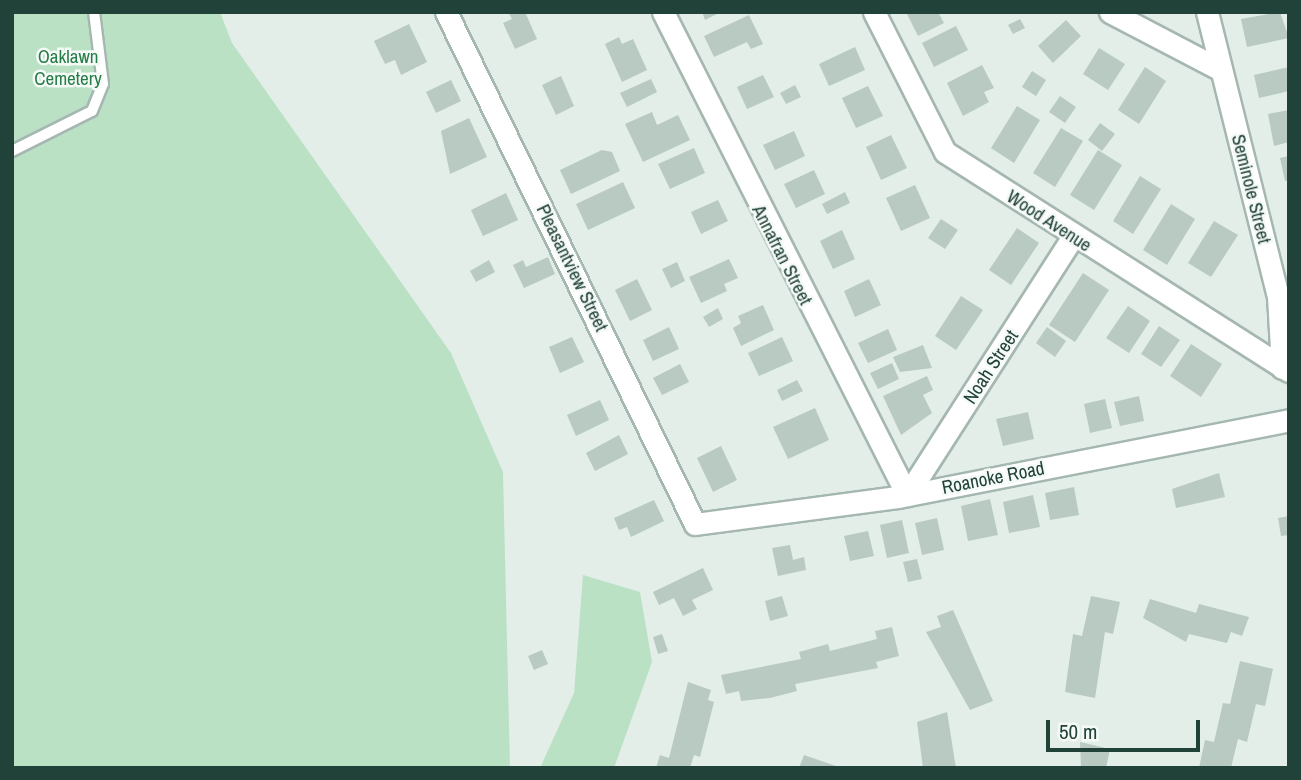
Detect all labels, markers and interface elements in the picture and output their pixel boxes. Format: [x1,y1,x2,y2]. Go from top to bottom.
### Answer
park label: Oaklawn Cemetery [34,46,102,90]
street label: Seminole Street [1226,132,1276,246]
street label: Wood Avenue [1002,185,1096,257]
street label: Pleasantview Street [531,201,613,335]
street label: Annafran Street [747,201,817,309]
street label: Noah Street [959,326,1023,408]
street label: Roanoke Road [940,457,1046,499]
scale bar [1049,706,1203,750]
text: 50 m [1059,717,1097,746]

